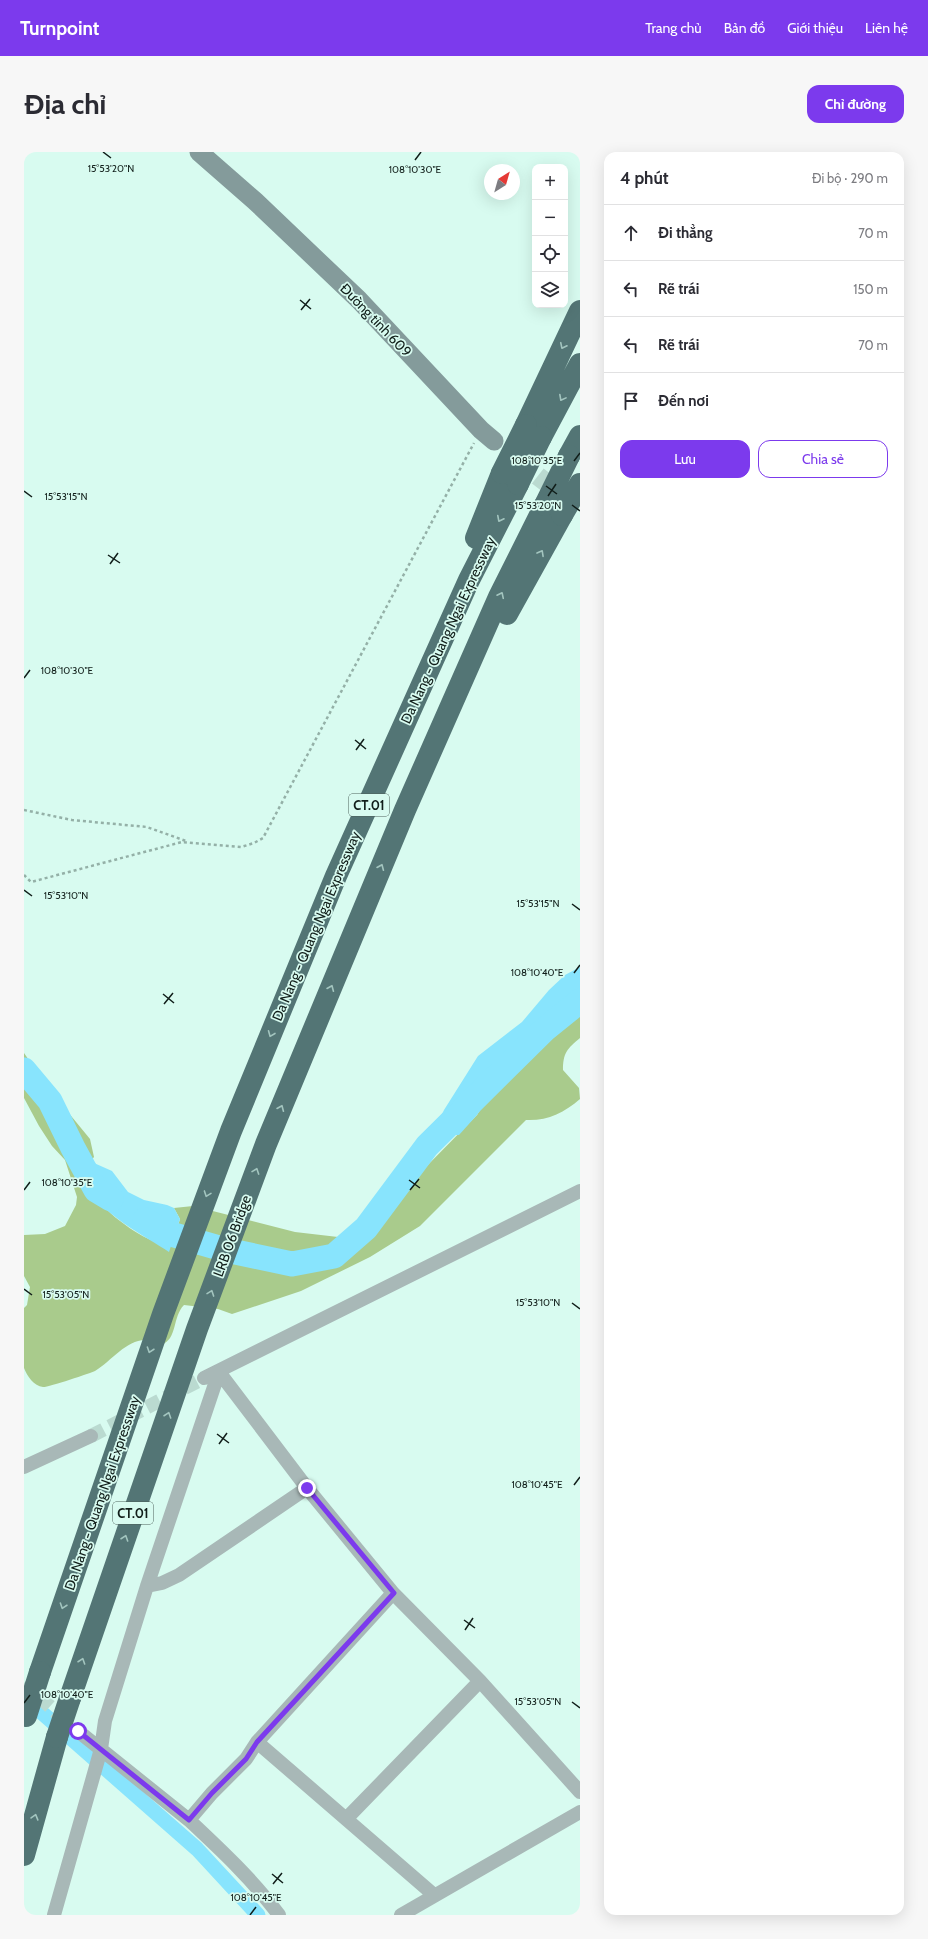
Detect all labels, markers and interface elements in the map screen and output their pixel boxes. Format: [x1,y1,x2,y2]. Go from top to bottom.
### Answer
text: Turnpoint [20,17,99,40]
text: Trang chủ [645,19,702,37]
text: Bản đồ [724,19,765,37]
text: Giới thiệu [787,19,843,37]
text: Liên hệ [865,19,908,37]
button: Chỉ đường [807,85,904,123]
text: Địa chỉ [24,87,106,121]
text: 15°53'20"N [88,162,134,175]
text: 108°10'30"E [389,163,442,176]
north arrow [484,164,520,200]
map controls [532,164,568,308]
button: + [532,164,568,200]
text: 4 phút [620,168,669,188]
text: Đi bộ · 290 m [812,170,888,186]
button: − [532,200,568,236]
icon: ahead [620,222,642,244]
text: Đi thẳng [658,224,713,242]
text: 70 m [858,225,888,241]
button: locate [532,236,568,272]
button: layers [532,272,568,308]
icon: left [620,278,642,300]
street label: Đường tỉnh 609 [336,280,416,360]
text: Rẽ trái [658,280,699,298]
text: 150 m [853,281,888,297]
icon: left [620,334,642,356]
text: Rẽ trái [658,336,699,354]
text: 70 m [858,337,888,353]
one-way arrow [560,341,568,349]
icon: arrive [620,390,642,412]
text: Đến nơi [658,392,709,410]
one-way arrow [559,394,566,401]
button: Lưu [620,440,750,478]
button: Chia sẻ [758,440,888,478]
text: 108°10'35"E [512,454,563,467]
text: 15°53'15"N [44,490,88,503]
text: 15°53'20"N [515,499,561,512]
one-way arrow [497,515,505,522]
street label: Da Nang - Quang Ngai Expressway [397,534,499,726]
one-way arrow [536,550,543,557]
one-way arrow [496,591,504,599]
text: 108°10'30"E [41,664,94,677]
road number: CT.01 [349,794,389,816]
street label: Da Nang - Quang Ngai Expressway [268,828,364,1024]
one-way arrow [376,864,384,872]
text: 15°53'10"N [44,889,88,902]
text: 15°53'15"N [516,897,560,910]
text: 108°10'40"E [511,966,564,979]
one-way arrow [326,984,334,992]
one-way arrow [267,1031,275,1038]
one-way arrow [277,1104,285,1111]
one-way arrow [252,1167,260,1174]
text: 108°10'35"E [42,1176,93,1189]
one-way arrow [204,1190,212,1197]
street label: LRB 06 Bridge [209,1193,255,1279]
text: 15°53'05"N [43,1288,89,1301]
one-way arrow [206,1289,215,1296]
text: 15°53'10"N [516,1296,560,1309]
one-way arrow [147,1347,155,1354]
street label: Da Nang - Quang Ngai Expressway [60,1393,144,1593]
one-way arrow [163,1412,171,1419]
text: 108°10'45"E [512,1478,563,1491]
route end [298,1479,316,1497]
road number: CT.01 [113,1502,153,1524]
one-way arrow [120,1535,129,1542]
one-way arrow [59,1602,68,1609]
one-way arrow [78,1657,86,1664]
text: 108°10'40"E [41,1688,94,1701]
text: 15°53'05"N [515,1695,561,1708]
route start [69,1722,87,1740]
one-way arrow [30,1814,38,1820]
text: 108°10'45"E [231,1891,282,1904]

